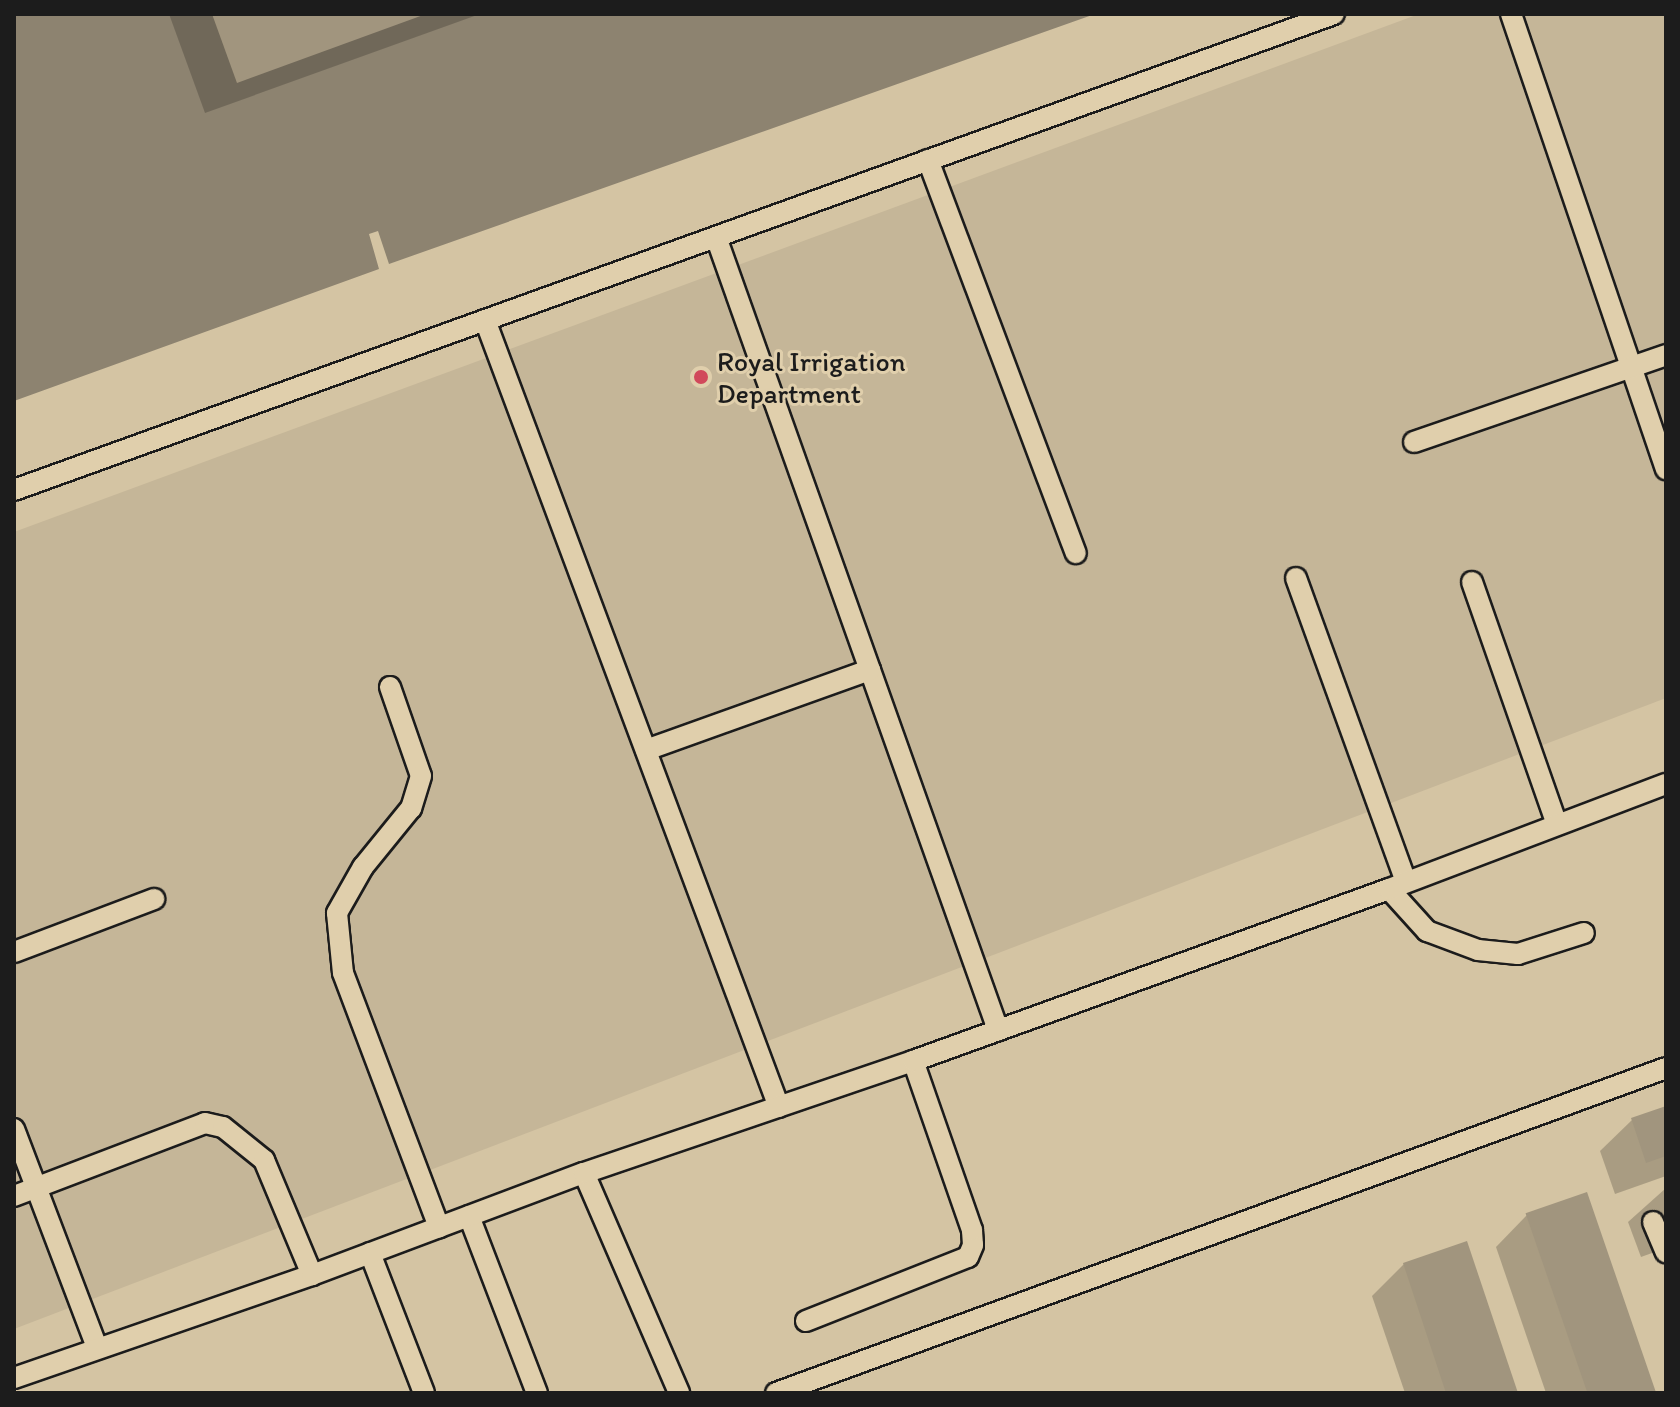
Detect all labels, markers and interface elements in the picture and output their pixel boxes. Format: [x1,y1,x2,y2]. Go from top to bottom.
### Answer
place label: Royal Irrigation Department [717,344,904,410]
marker: Royal Irrigation Department [692,368,710,386]

